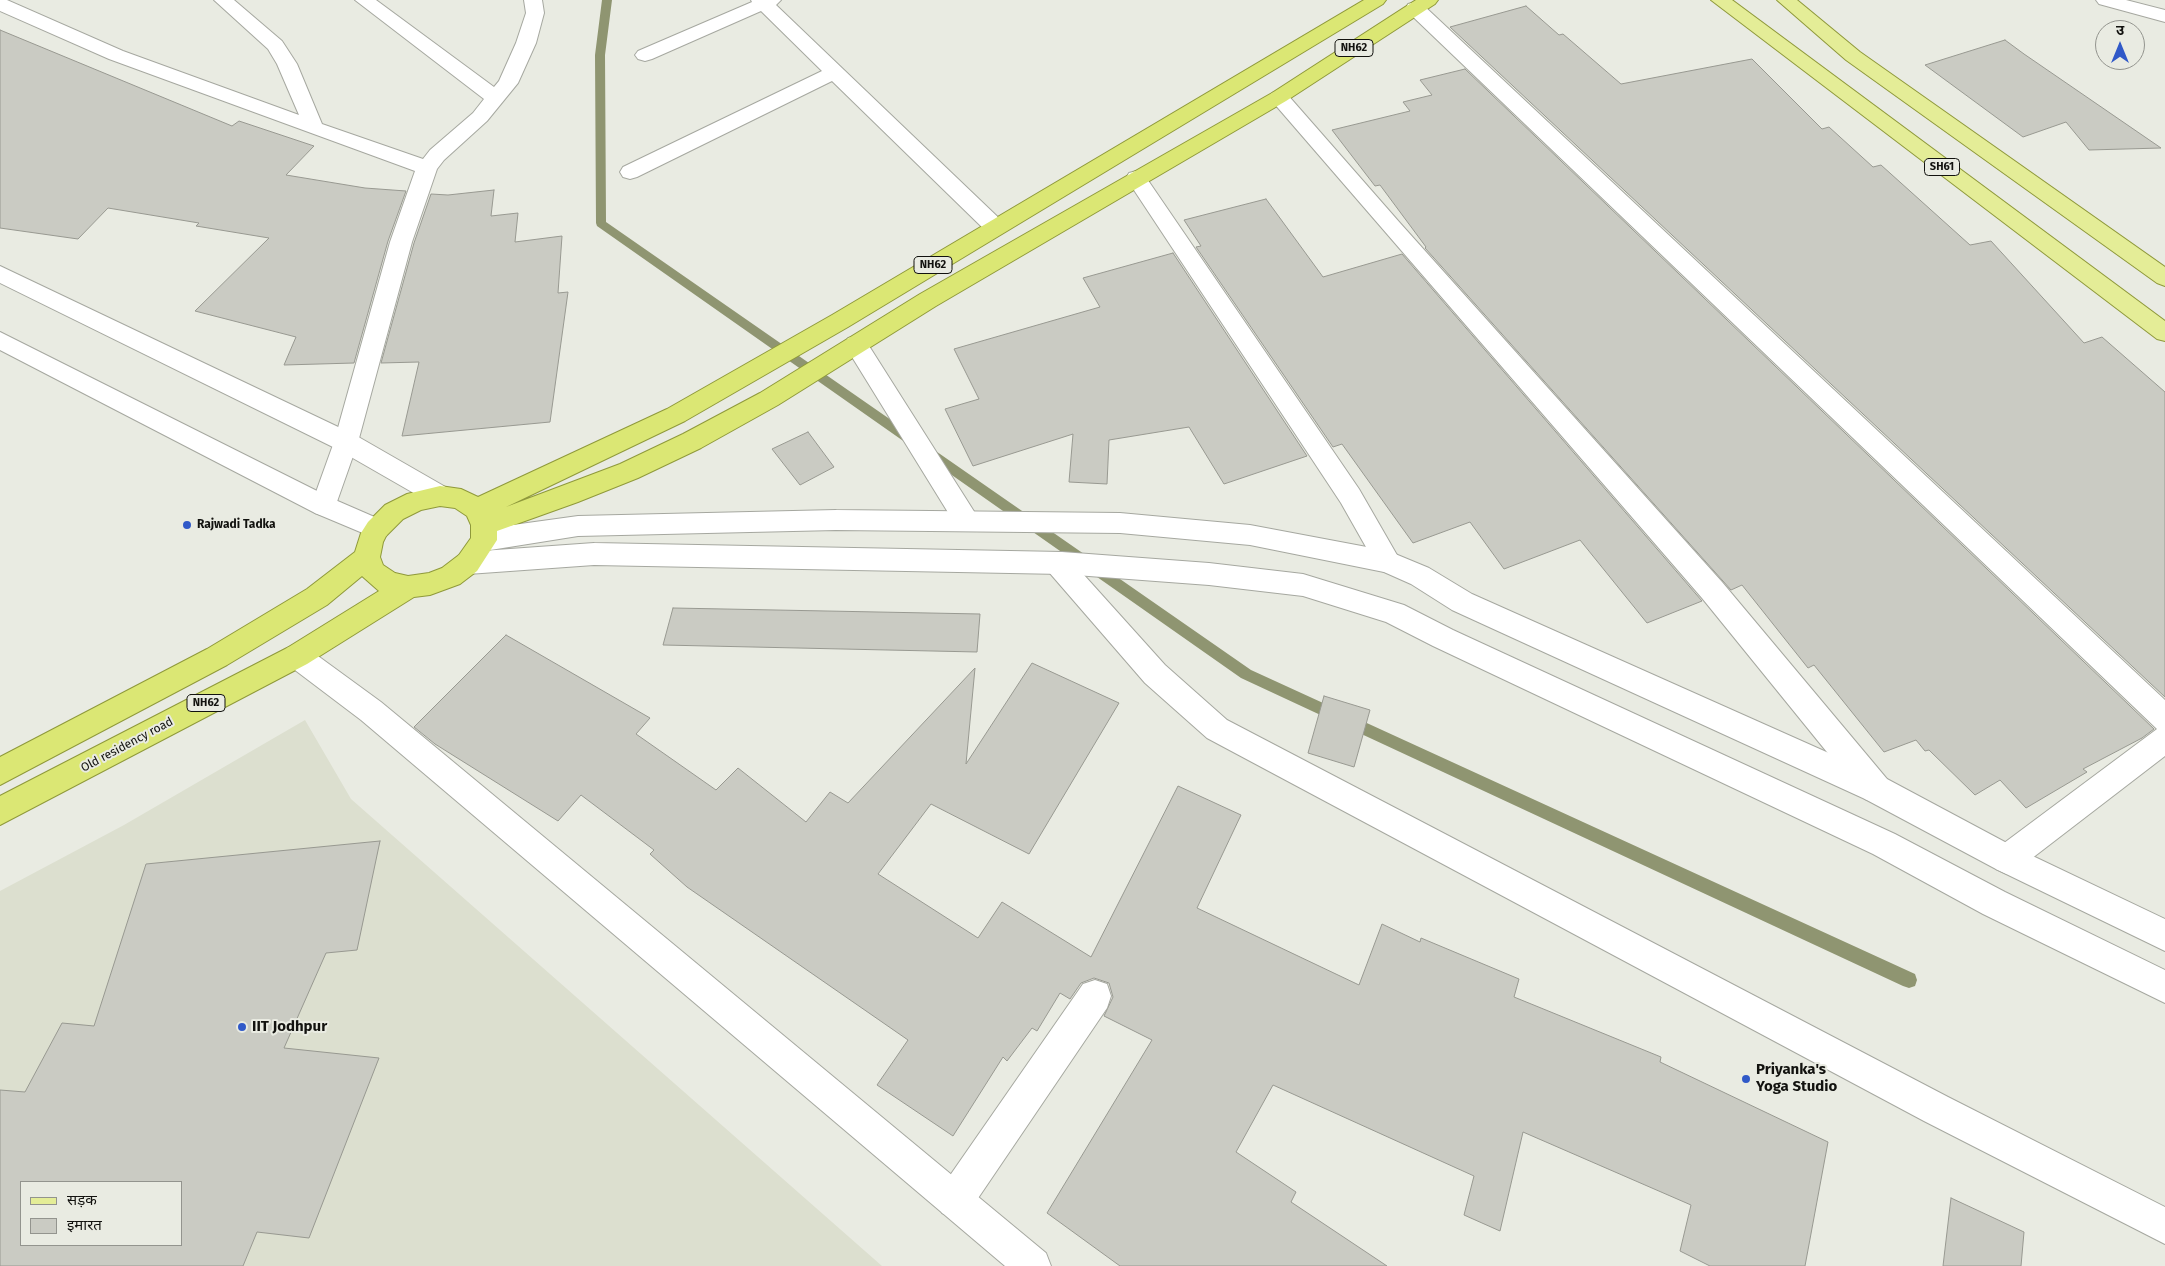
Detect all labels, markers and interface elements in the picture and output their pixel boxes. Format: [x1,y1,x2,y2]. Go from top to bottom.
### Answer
north arrow [2095,20,2145,70]
text: उ [2116,22,2124,39]
road number: NH62 [1335,40,1373,56]
road number: SH61 [1924,158,1960,176]
road number: NH62 [914,256,952,274]
place label: Rajwadi Tadka [197,518,276,532]
marker: Rajwadi Tadka [181,519,193,531]
road number: NH62 [187,694,225,711]
street label: Old residency road [78,715,176,775]
place label: IIT Jodhpur [252,1018,327,1036]
marker: IIT Jodhpur [236,1021,248,1033]
place label: Priyanka's Yoga Studio [1756,1061,1837,1096]
marker: Priyanka's Yoga Studio [1740,1073,1752,1085]
legend [20,1181,182,1246]
text: सड़क [67,1191,97,1209]
text: इमारत [67,1216,102,1234]

